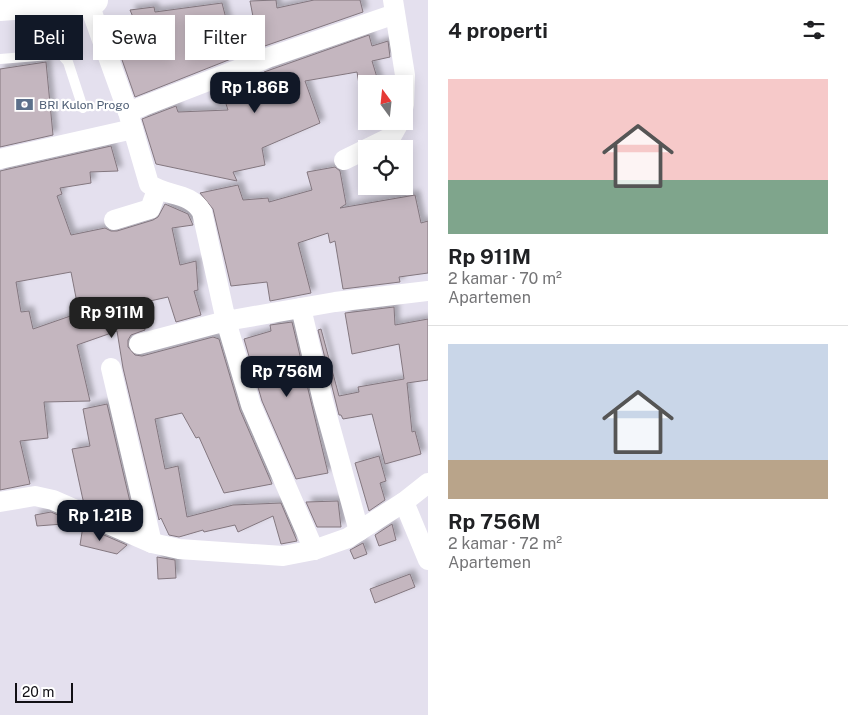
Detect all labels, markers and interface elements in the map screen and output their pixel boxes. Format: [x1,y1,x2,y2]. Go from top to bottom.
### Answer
chip: Beli [15,15,83,60]
chip: Sewa [93,15,175,60]
chip: Filter [185,15,265,60]
icon: filters [800,16,828,44]
text: 4 properti [448,18,548,43]
pin: Rp 1.86B [203,72,307,114]
north arrow [358,75,412,130]
map controls [358,75,413,195]
text: Rp 1.86B [221,78,289,97]
bank icon: BRI Kulon Progo [15,95,35,115]
place label: BRI Kulon Progo [39,98,130,112]
icon: home [593,111,683,201]
button: locate [358,140,413,195]
text: Rp 911M [448,244,531,269]
text: 2 kamar · 70 m² [448,269,562,288]
text: Apartemen [448,288,531,307]
pin: Rp 911M [66,296,158,339]
text: Rp 911M [80,303,144,322]
pin: Rp 756M [241,356,333,398]
text: Rp 756M [252,362,322,381]
icon: home [593,377,683,467]
pin: Rp 1.21B [48,500,152,542]
text: Rp 1.21B [68,506,132,525]
text: Rp 756M [448,509,540,534]
text: 2 kamar · 72 m² [448,534,562,553]
text: Apartemen [448,553,531,572]
scale bar [15,680,72,703]
text: 20 m [22,684,54,700]

